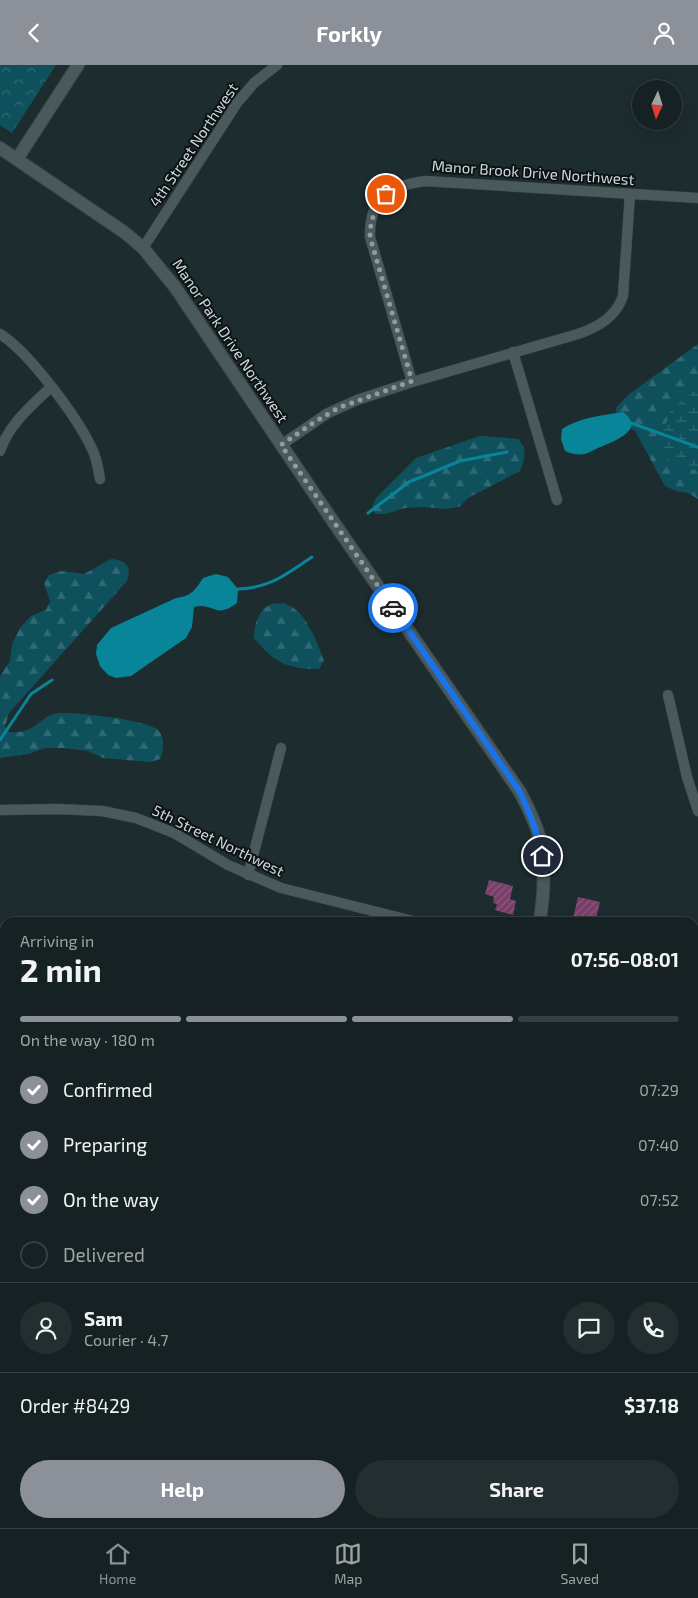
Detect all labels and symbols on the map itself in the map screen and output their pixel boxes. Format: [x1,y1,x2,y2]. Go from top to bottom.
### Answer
street label: 4th Street Northwest [145,79,241,210]
north arrow [632,80,682,130]
street label: Manor Brook Drive Northwest [431,156,635,188]
pin [365,173,407,215]
street label: Manor Park Drive Northwest [169,255,293,426]
courier [368,583,418,633]
street label: 5th Street Northwest [150,800,287,880]
pin [521,835,563,877]

